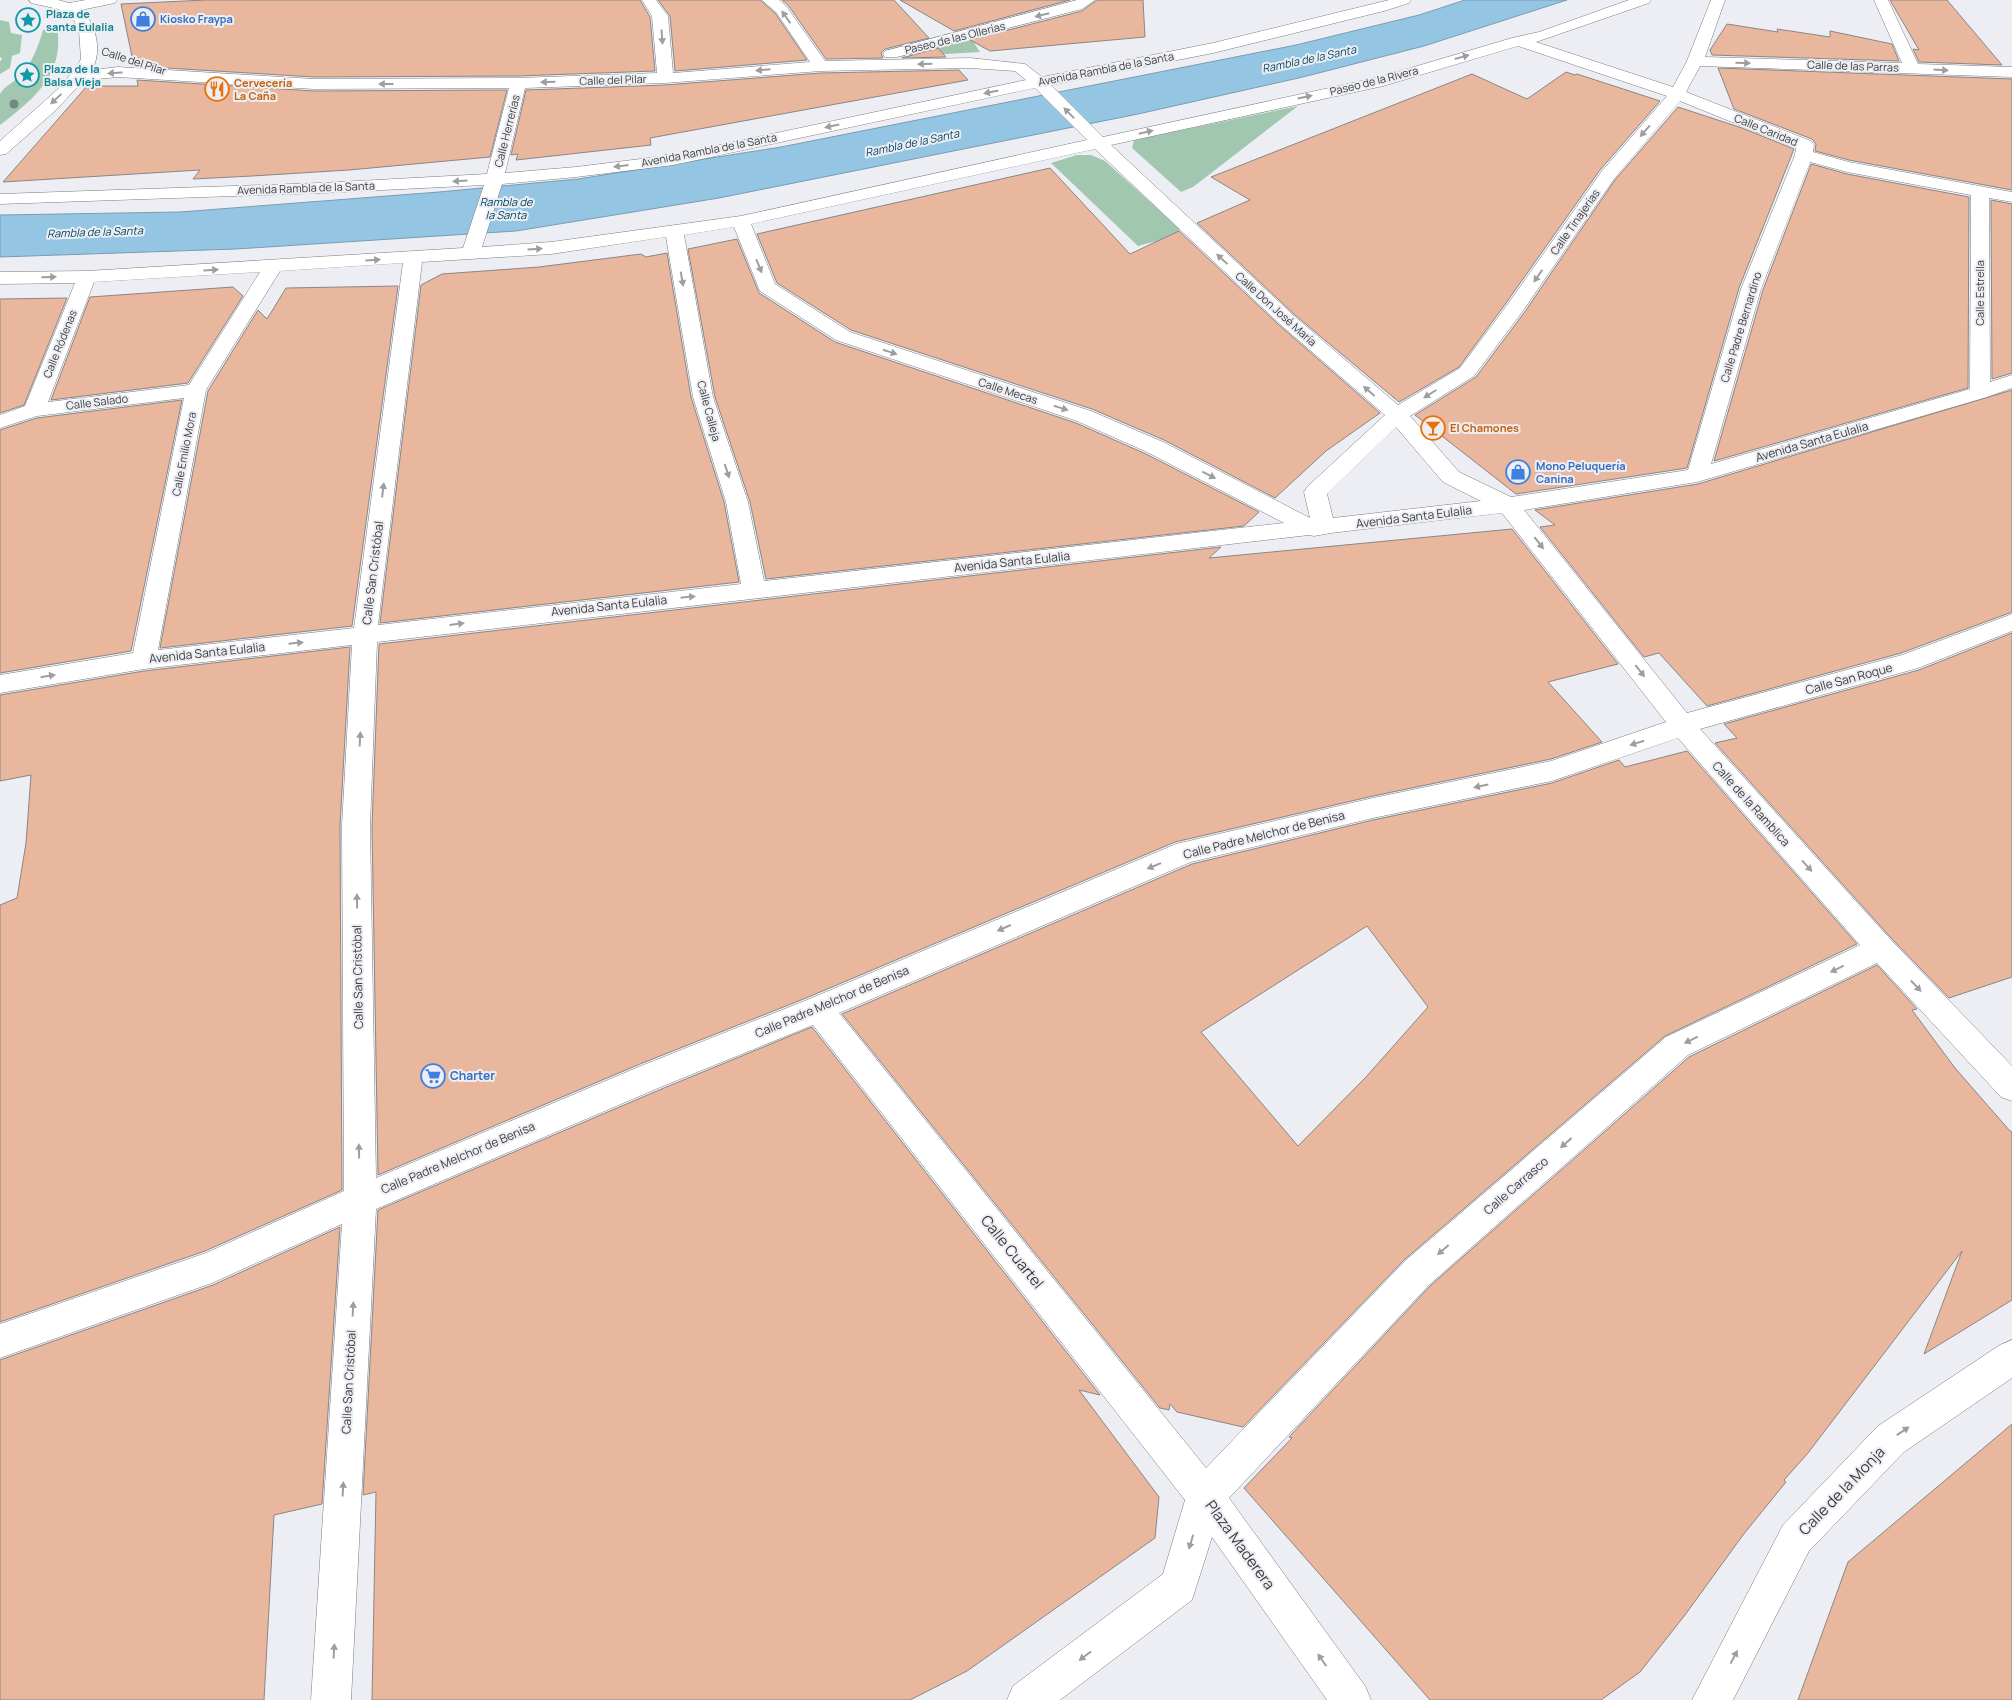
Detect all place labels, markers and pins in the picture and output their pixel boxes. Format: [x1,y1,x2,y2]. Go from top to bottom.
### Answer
place label: Plaza de santa Eulalia [46,6,114,34]
shop icon: Kiosko Fraypa [130,6,156,32]
place icon: Plaza de santa Eulalia [15,7,41,33]
place label: Kiosko Fraypa [160,11,233,26]
place label: Plaza de la Balsa Vieja [44,61,101,89]
place icon: Plaza de la Balsa Vieja [14,62,40,88]
place label: Cervecería La Caña [234,75,292,103]
restaurant icon: Cervecería La Caña [204,76,230,102]
bar icon: El Chamones [1420,415,1446,441]
place label: El Chamones [1450,420,1519,435]
place label: Mono Peluquería Canina [1536,458,1626,486]
shop icon: Mono Peluquería Canina [1505,459,1531,485]
supermarket icon: Charter [420,1063,446,1089]
place label: Charter [450,1067,495,1084]

